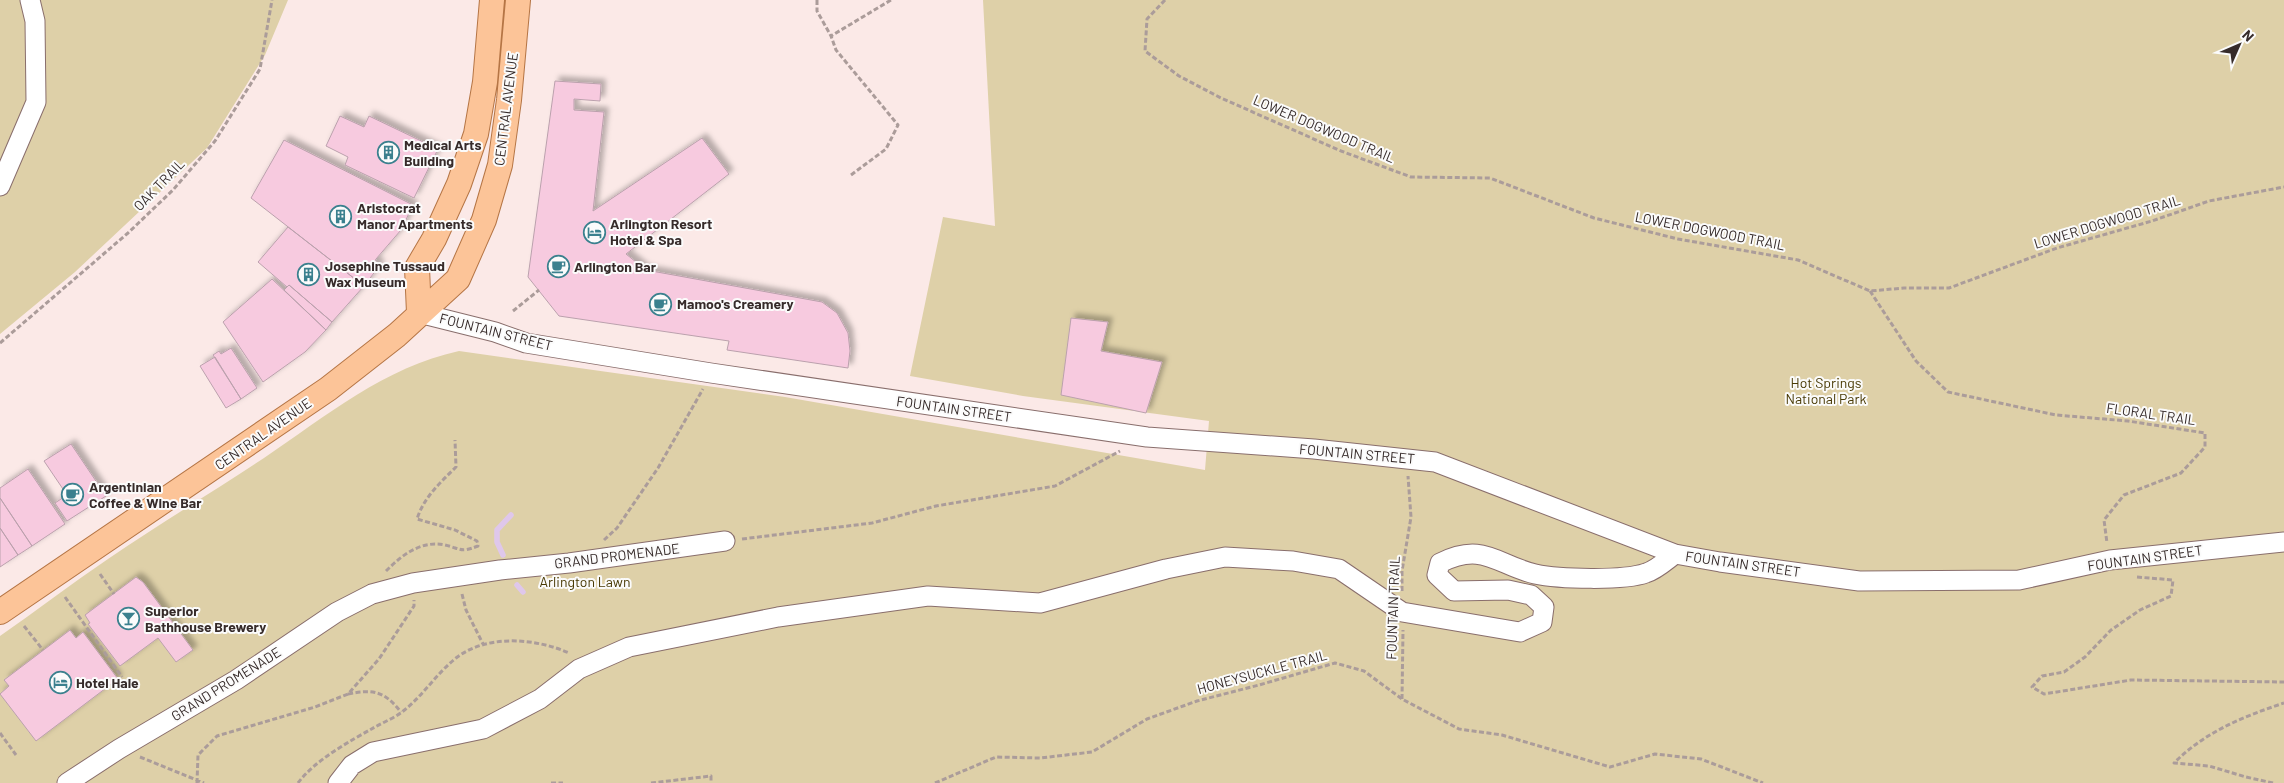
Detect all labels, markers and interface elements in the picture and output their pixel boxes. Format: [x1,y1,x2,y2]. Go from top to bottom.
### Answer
north arrow [2214,20,2264,70]
text: N [2239,26,2258,45]
street label: CENTRAL AVENUE [490,51,521,167]
street label: LOWER DOGWOOD TRAIL [1251,91,1398,166]
place label: Medical Arts Building [404,136,481,169]
building icon: Medical Arts Building [376,141,400,165]
street label: OAK TRAIL [130,155,188,214]
street label: LOWER DOGWOOD TRAIL [2032,191,2182,252]
place label: Aristocrat Manor Apartments [357,199,473,232]
building icon: Aristocrat Manor Apartments [329,204,353,228]
street label: LOWER DOGWOOD TRAIL [1634,208,1786,253]
place label: Arlington Resort Hotel & Spa [610,215,712,248]
hotel icon: Arlington Resort Hotel & Spa [582,220,606,244]
cafe icon: Arlington Bar [546,255,570,279]
place label: Josephine Tussaud Wax Museum [325,257,445,290]
place label: Arlington Bar [574,258,657,275]
building icon: Josephine Tussaud Wax Museum [297,262,321,286]
cafe icon: Mamoo's Creamery [649,292,673,316]
place label: Mamoo's Creamery [677,295,794,312]
street label: FOUNTAIN STREET [438,309,554,354]
park label: Hot Springs National Park [1785,374,1867,407]
street label: FOUNTAIN STREET [895,392,1013,425]
street label: CENTRAL AVENUE [211,394,314,473]
street label: FLORAL TRAIL [2105,399,2197,428]
street label: FOUNTAIN STREET [1299,440,1416,467]
place label: Argentinian Coffee & Wine Bar [89,478,202,511]
cafe icon: Argentinian Coffee & Wine Bar [61,483,85,507]
street label: GRAND PROMENADE [553,539,681,572]
street label: FOUNTAIN STREET [2086,541,2204,574]
street label: FOUNTAIN STREET [1684,547,1802,580]
street label: FOUNTAIN TRAIL [1382,556,1403,660]
park label: Arlington Lawn [540,573,630,590]
place label: Superior Bathhouse Brewery [145,602,266,635]
bar icon: Superior Bathhouse Brewery [117,607,141,631]
street label: GRAND PROMENADE [168,643,284,724]
street label: HONEYSUCKLE TRAIL [1195,646,1329,697]
hotel icon: Hotel Hale [48,671,72,695]
place label: Hotel Hale [76,674,139,691]

